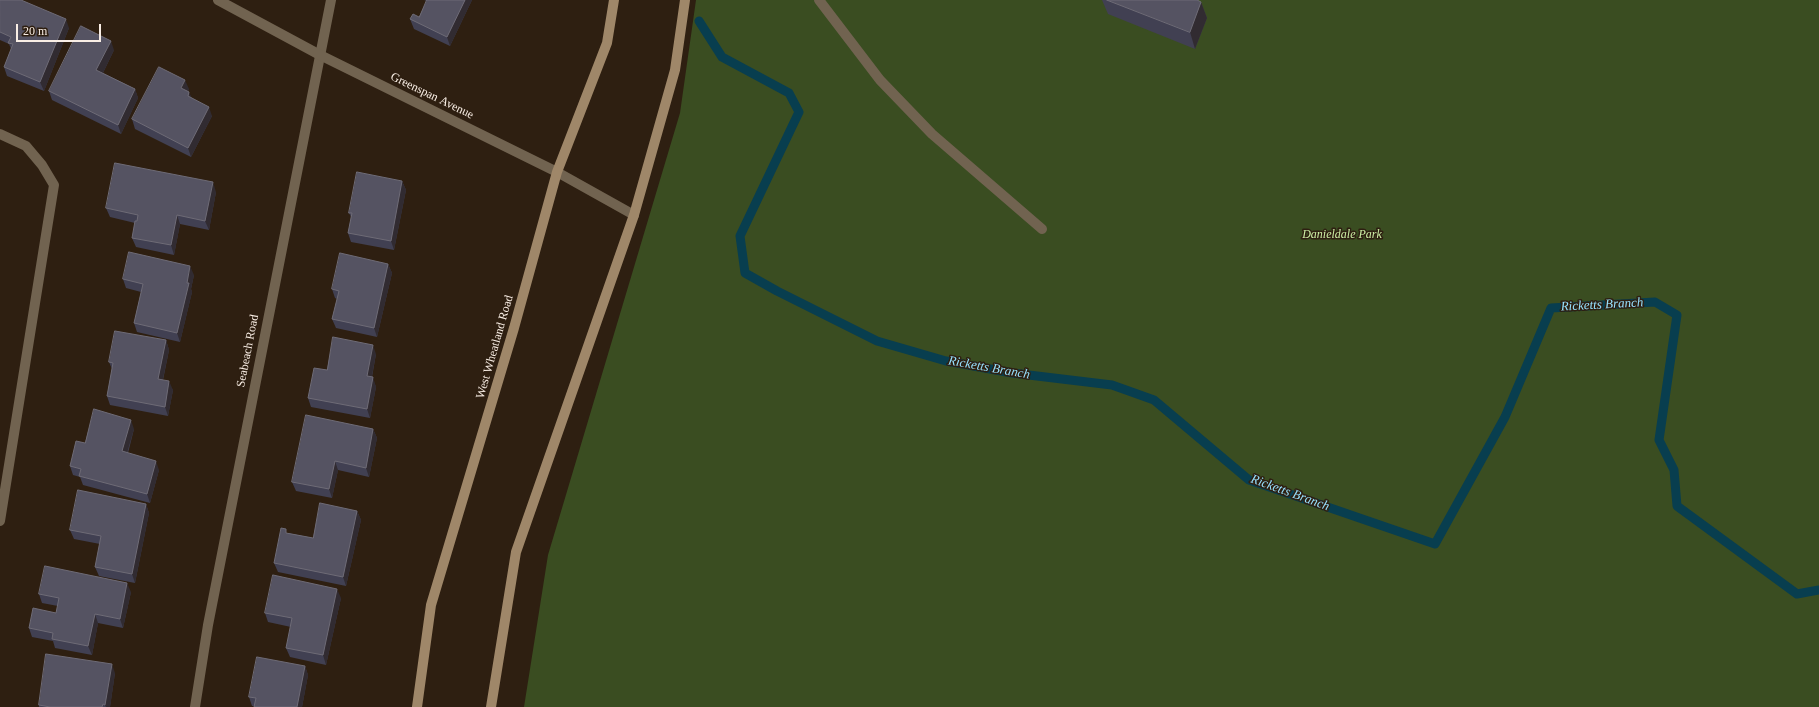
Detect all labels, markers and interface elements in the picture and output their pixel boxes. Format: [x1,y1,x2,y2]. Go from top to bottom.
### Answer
scale bar [18,16,103,42]
text: 20 m [23,24,47,38]
street label: Greenspan Avenue [388,70,476,122]
park label: Danieldale Park [1302,228,1382,242]
street label: West Wheatland Road [473,294,517,400]
water label: Ricketts Branch [1560,295,1644,315]
street label: Seabeach Road [234,313,262,389]
water label: Ricketts Branch [947,353,1031,383]
water label: Ricketts Branch [1248,472,1332,514]

